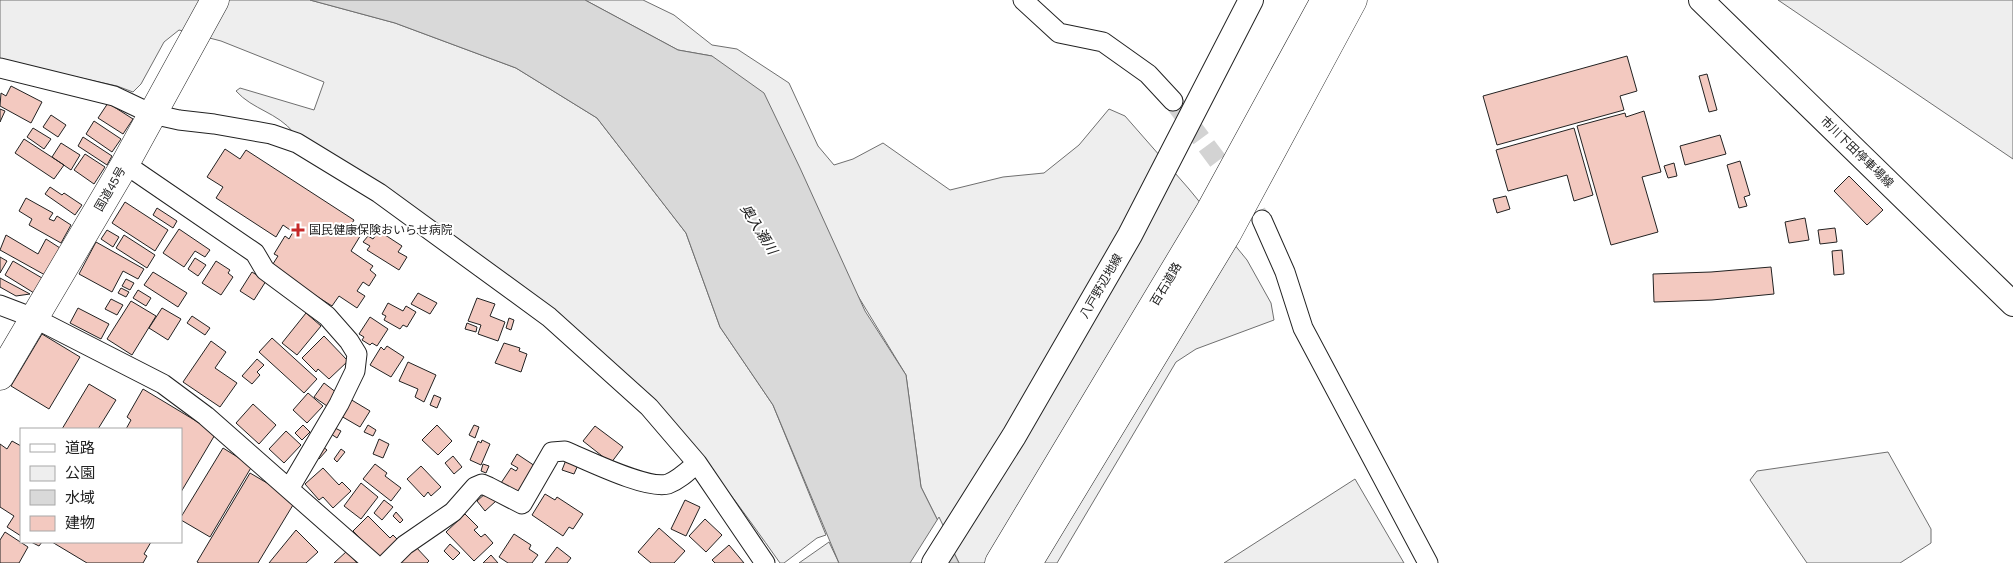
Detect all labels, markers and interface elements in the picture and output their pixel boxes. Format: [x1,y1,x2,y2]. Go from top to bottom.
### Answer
street label: 市川下田停車場線 [1818,114,1896,190]
street label: 国道45号 [92,164,128,214]
water label: 奥入瀬川 [737,201,782,259]
marker: 国民健康保険おいらせ病院 [291,223,305,237]
place label: 国民健康保険おいらせ病院 [309,223,453,237]
street label: 八戸野辺地線 [1077,251,1125,321]
street label: 百石道路 [1148,260,1184,308]
legend [20,428,182,543]
text: 道路 [65,439,95,456]
text: 公園 [65,464,95,481]
text: 水域 [65,489,95,506]
text: 建物 [65,514,95,531]

